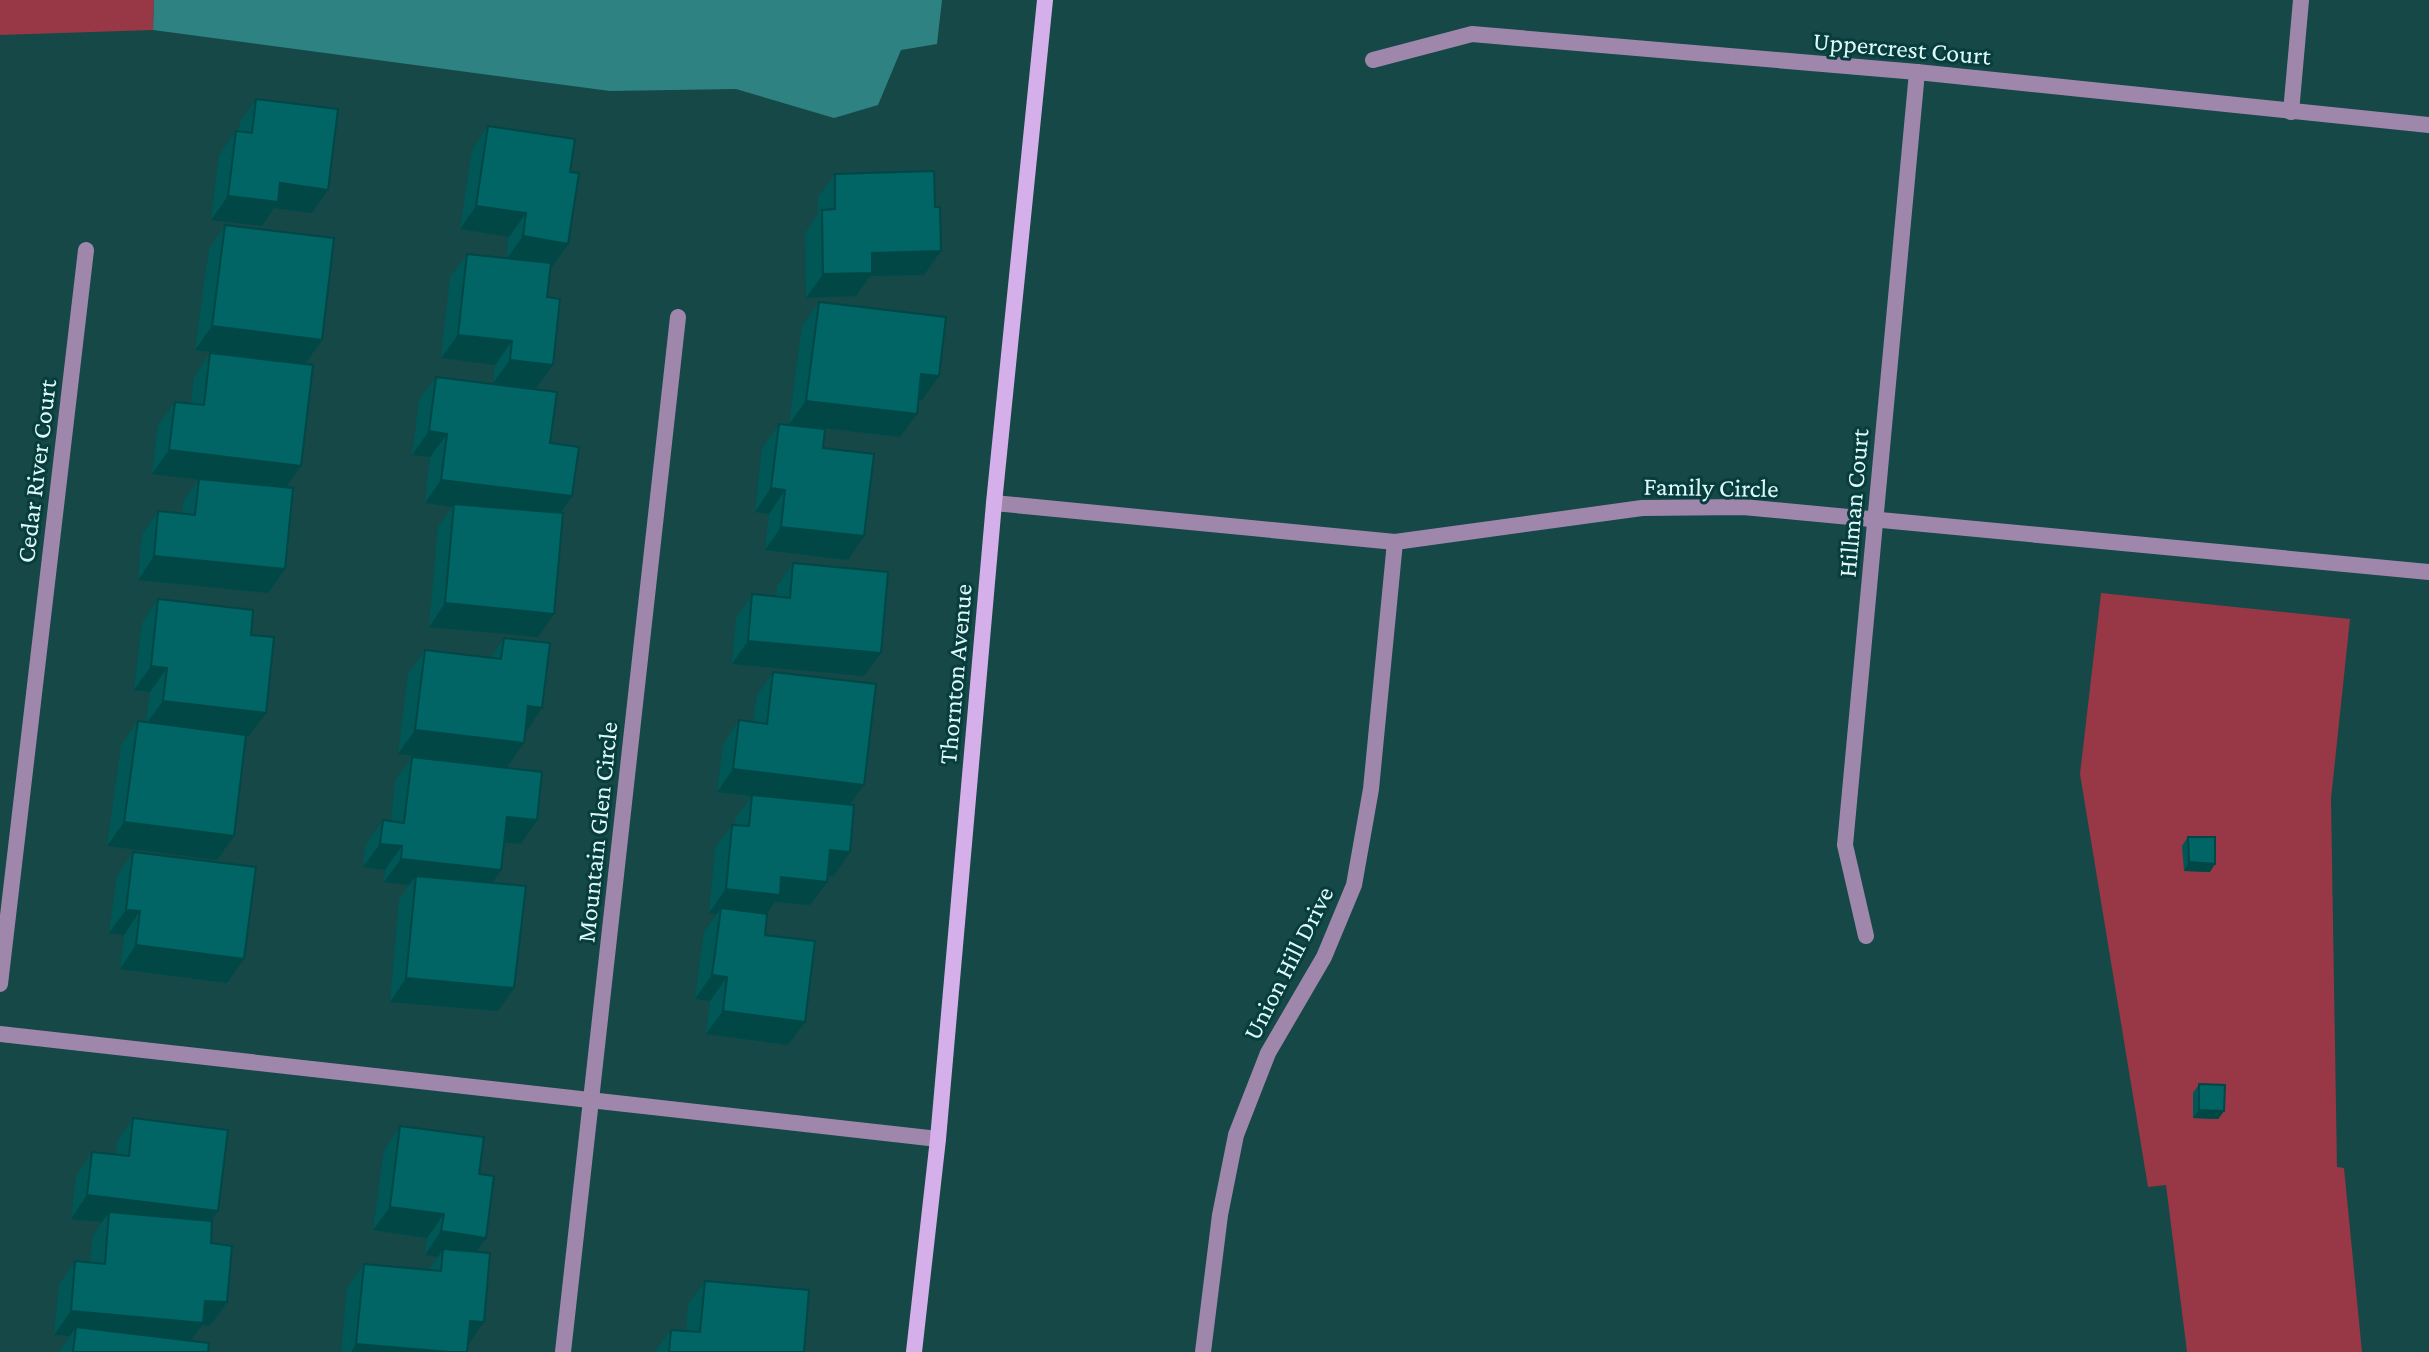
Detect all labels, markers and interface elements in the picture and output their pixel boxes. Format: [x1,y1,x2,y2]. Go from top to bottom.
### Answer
street label: Uppercrest Court [1812,26,1993,71]
street label: Cedar River Court [11,377,62,564]
street label: Hillman Court [1833,427,1874,579]
street label: Family Circle [1643,472,1779,503]
street label: Thornton Avenue [933,583,978,765]
street label: Mountain Glen Circle [571,720,624,944]
street label: Union Hill Drive [1237,882,1340,1045]

